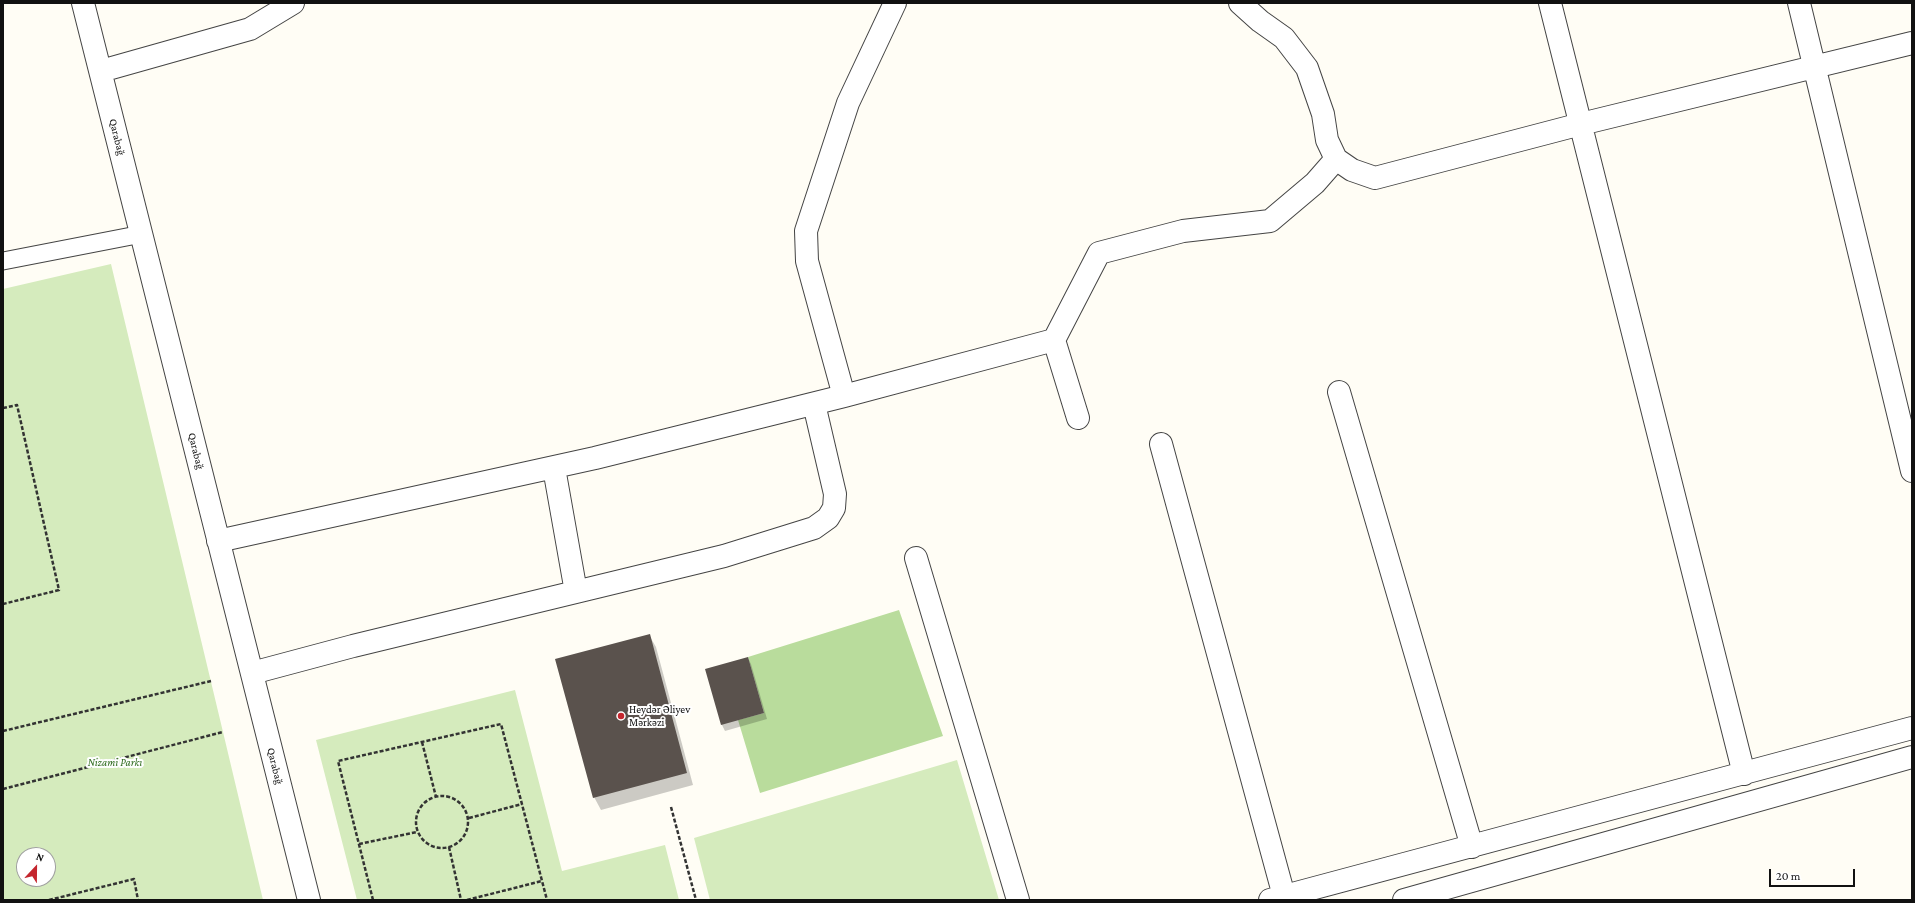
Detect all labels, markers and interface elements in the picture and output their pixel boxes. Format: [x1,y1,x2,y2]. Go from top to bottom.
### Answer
street label: Qarabağ [106,117,128,157]
street label: Qarabağ [185,431,207,471]
place label: Heydər Əliyev Mərkəzi [629,703,690,729]
marker: Heydər Əliyev Mərkəzi [616,711,626,721]
street label: Qarabağ [264,746,286,786]
park label: Nizami Parkı [88,756,142,770]
north arrow [16,847,56,887]
text: N [34,850,46,864]
scale bar [1771,861,1857,887]
text: 20 m [1776,869,1800,883]

